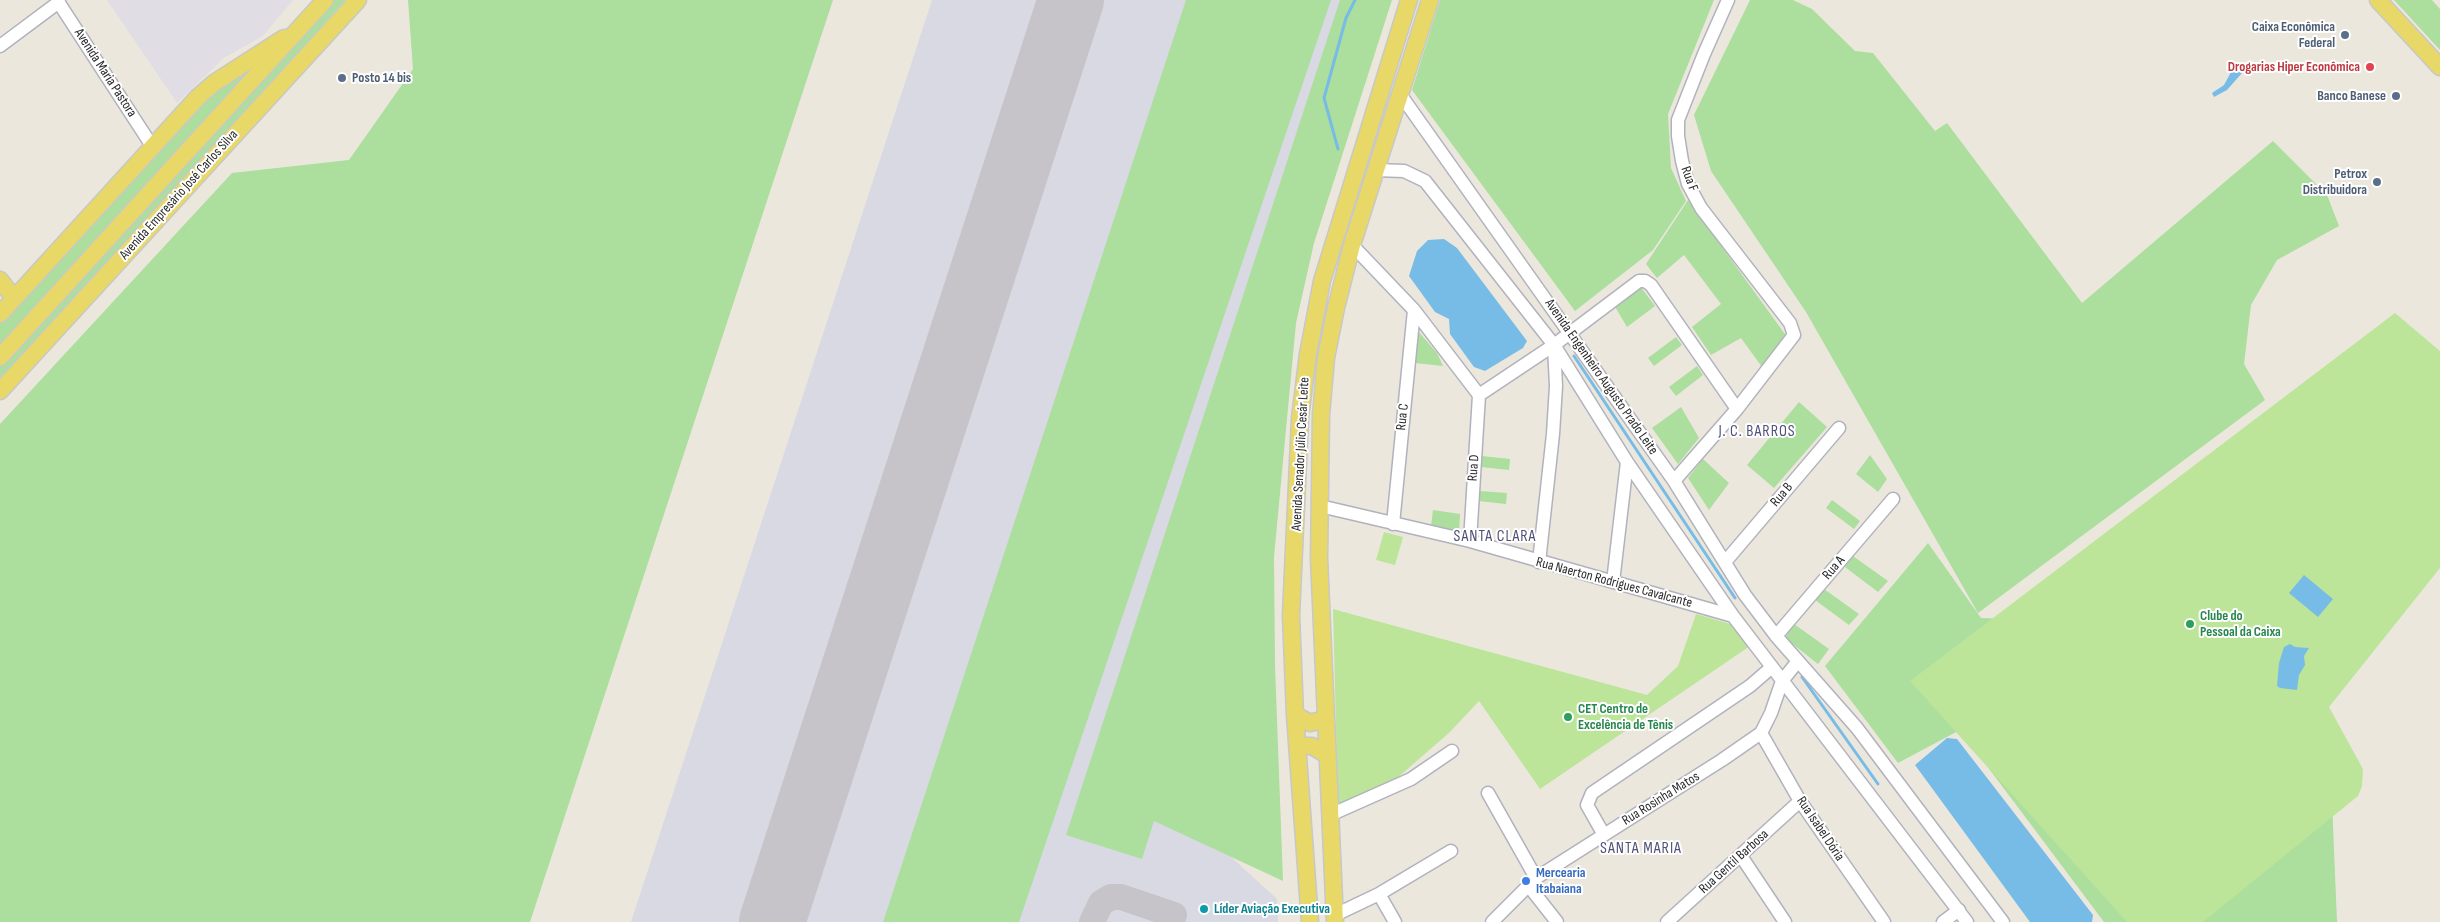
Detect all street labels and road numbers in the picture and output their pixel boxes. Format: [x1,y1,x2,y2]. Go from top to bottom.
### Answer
street label: Avenida Maria Pastora [70,26,140,120]
street label: Avenida Empresário José Carlos Silva [116,127,242,263]
street label: Rua F [1677,164,1701,194]
street label: Avenida Engenheiro Augusto Prado Leite [1541,296,1661,458]
street label: Avenida Senador Júlio Cesár Leite [1289,377,1313,531]
street label: Rua C [1393,403,1413,431]
street label: Rua D [1465,454,1483,482]
street label: Rua B [1767,480,1797,510]
street label: Rua A [1819,553,1849,583]
street label: Rua Naerton Rodrigues Cavalcante [1534,554,1694,612]
street label: Rua Rosinha Matos [1619,769,1703,829]
street label: Rua Isabel Dória [1792,794,1848,864]
street label: Rua Gentil Barbosa [1696,826,1772,898]

